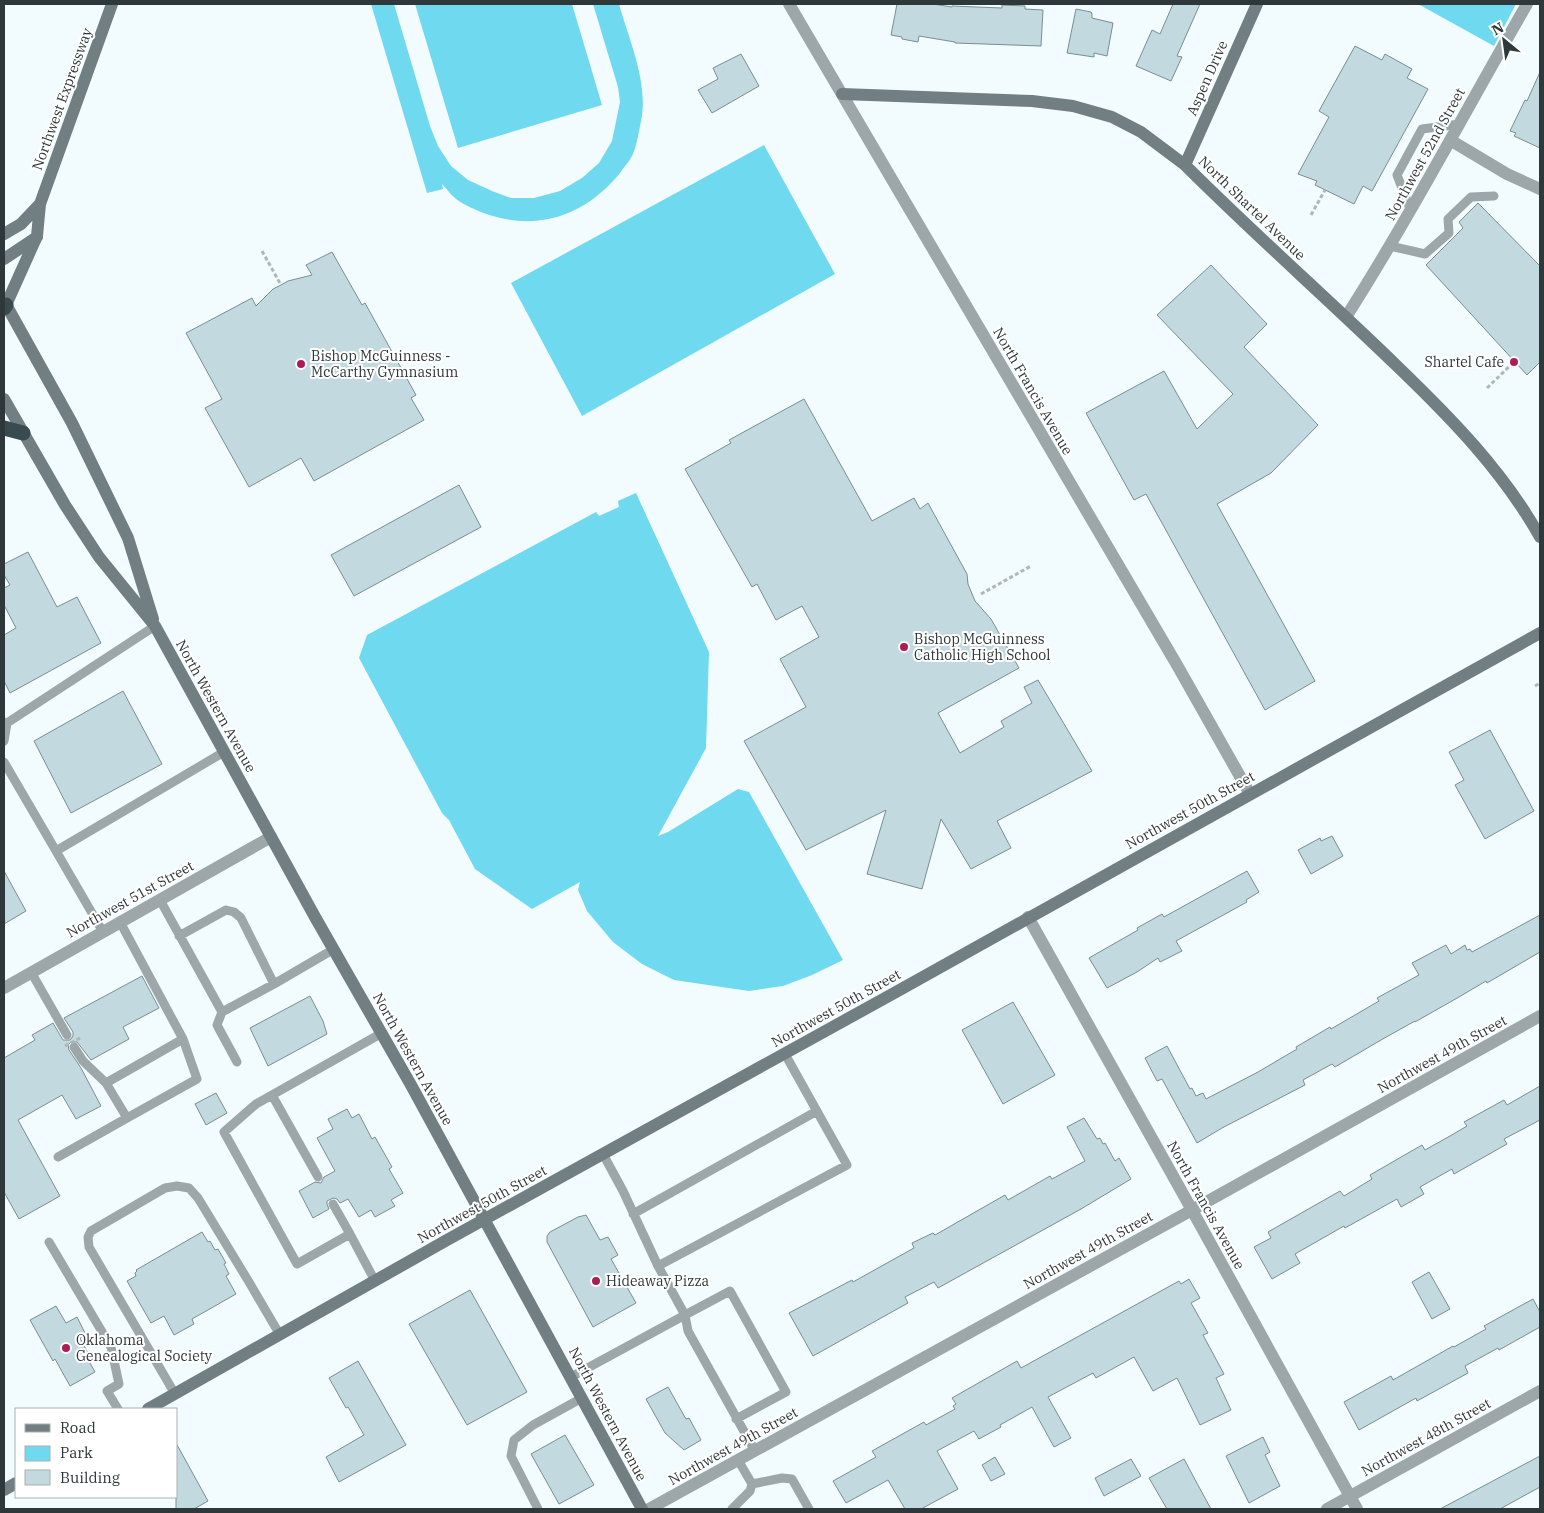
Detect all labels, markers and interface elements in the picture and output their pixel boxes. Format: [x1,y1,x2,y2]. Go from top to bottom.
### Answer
north arrow [1479,15,1529,65]
text: N [1488,18,1507,39]
street label: Northwest Expressway [28,25,96,173]
street label: Aspen Drive [1182,38,1232,118]
street label: Northwest 52nd Street [1381,85,1469,223]
street label: North Shartel Avenue [1195,152,1309,264]
street label: North Francis Avenue [989,324,1077,458]
place label: Bishop McGuinness - McCarthy Gymnasium [311,347,458,381]
place label: Shartel Cafe [1424,353,1504,371]
marker: Shartel Cafe [1508,356,1520,368]
marker: Bishop McGuinness - McCarthy Gymnasium [295,358,307,370]
place label: Bishop McGuinness Catholic High School [914,630,1050,664]
street label: North Western Avenue [172,636,260,776]
marker: Bishop McGuinness Catholic High School [898,641,910,653]
street label: Northwest 50th Street [1122,767,1258,853]
street label: Northwest 51st Street [63,856,197,942]
street label: Northwest 50th Street [768,965,904,1051]
street label: North Western Avenue [369,989,457,1129]
street label: Northwest 49th Street [1374,1011,1510,1097]
street label: North Francis Avenue [1163,1138,1249,1272]
street label: Northwest 50th Street [414,1161,550,1247]
street label: Northwest 49th Street [1020,1207,1156,1293]
place label: Hideaway Pizza [606,1272,709,1290]
marker: Hideaway Pizza [590,1275,602,1287]
place label: Oklahoma Genealogical Society [76,1331,213,1365]
marker: Oklahoma Genealogical Society [60,1342,72,1354]
street label: North Western Avenue [565,1344,651,1484]
street label: Northwest 48th Street [1358,1394,1494,1480]
street label: Northwest 49th Street [665,1403,801,1489]
legend [15,1408,178,1498]
text: Road [60,1418,96,1437]
text: Park [60,1443,93,1462]
text: Building [60,1468,120,1487]

